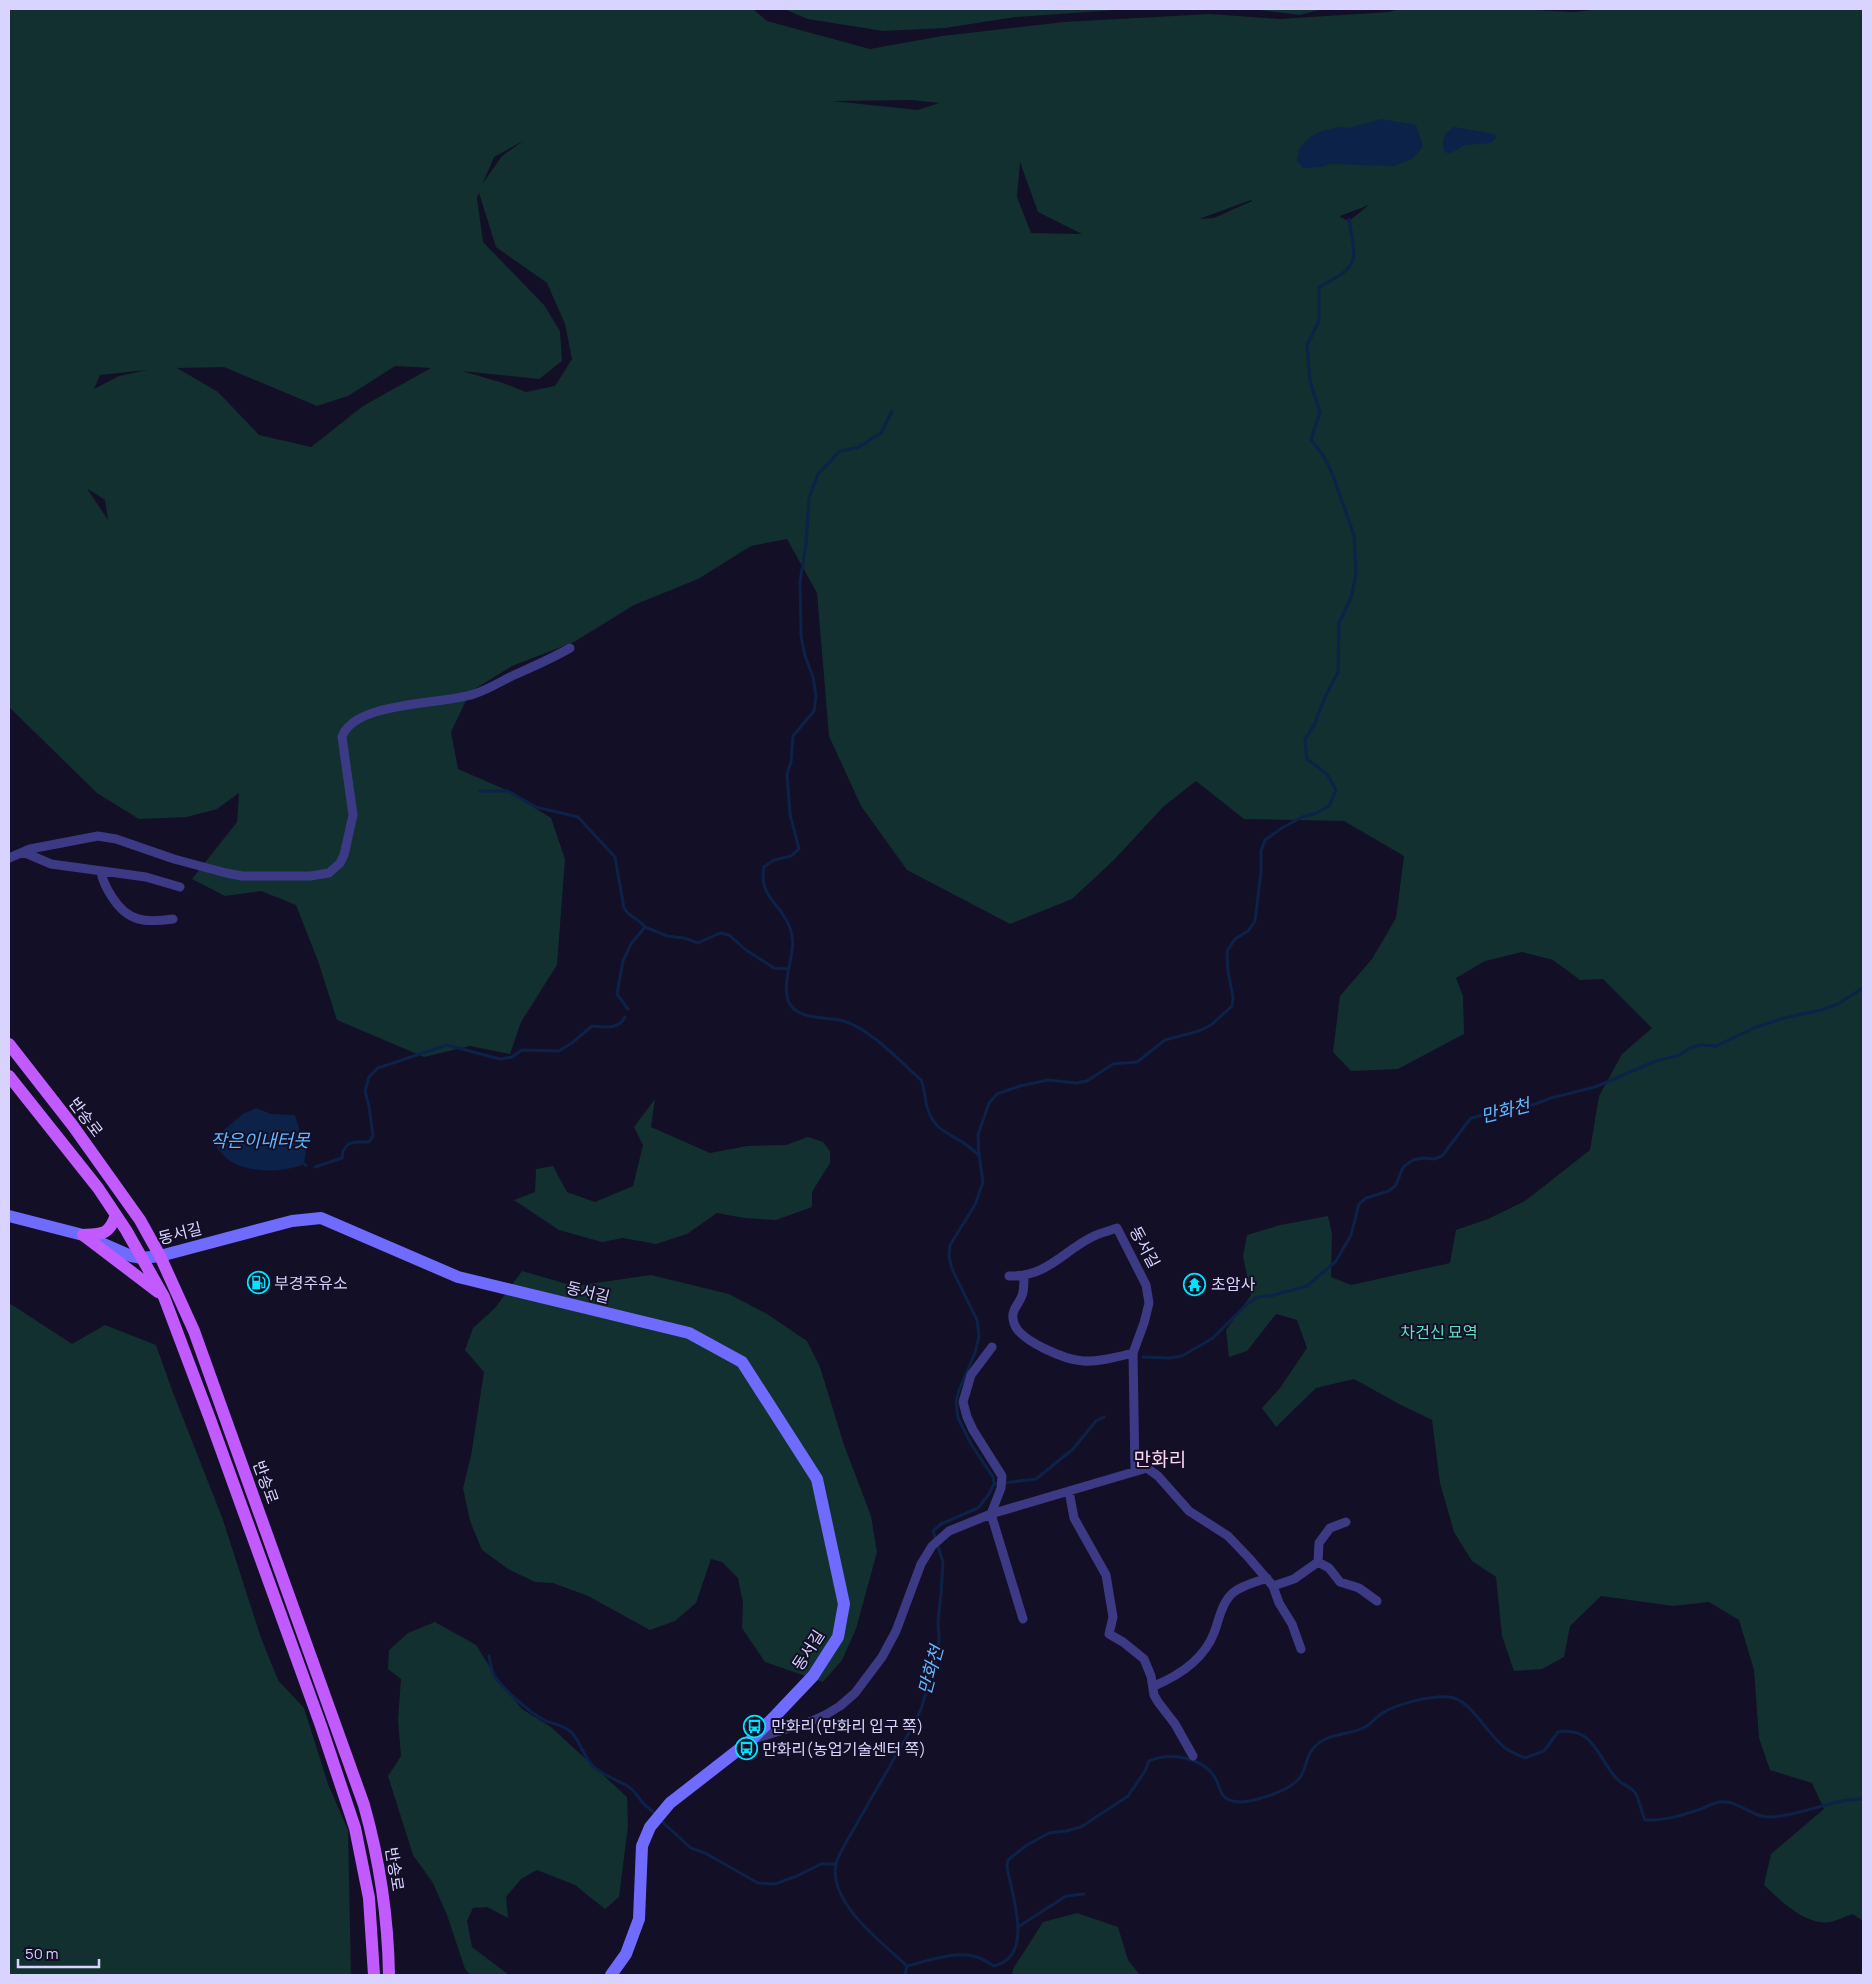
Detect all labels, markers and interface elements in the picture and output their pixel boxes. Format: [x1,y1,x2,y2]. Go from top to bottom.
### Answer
water label: 만화천 [1478,1092,1534,1128]
street label: 반송로 [64,1093,108,1141]
water label: 작은이내터못 [210,1128,311,1152]
street label: 동서길 [156,1217,204,1249]
street label: 동서길 [1125,1222,1165,1272]
fuel station icon: 부경주유소 [246,1271,270,1295]
place label: 부경주유소 [274,1272,348,1294]
temple icon: 초암사 [1183,1272,1207,1296]
place label: 초암사 [1211,1273,1255,1295]
street label: 동서길 [564,1276,612,1308]
park label: 차건신 묘역 [1401,1321,1477,1343]
district label: 만화리 [1134,1446,1186,1472]
street label: 반송로 [248,1457,284,1507]
street label: 동서길 [787,1625,829,1675]
water label: 만화천 [912,1641,949,1697]
bus stop icon: 만화리(만화리 입구 쪽) [743,1714,767,1738]
place label: 만화리(만화리 입구 쪽) [771,1715,924,1737]
bus stop icon: 만화리(농업기술센터 쪽) [734,1737,758,1761]
place label: 만화리(농업기술센터 쪽) [762,1738,926,1760]
street label: 반송로 [381,1845,409,1893]
scale bar [18,1936,99,1968]
text: 50 m [25,1943,59,1964]

